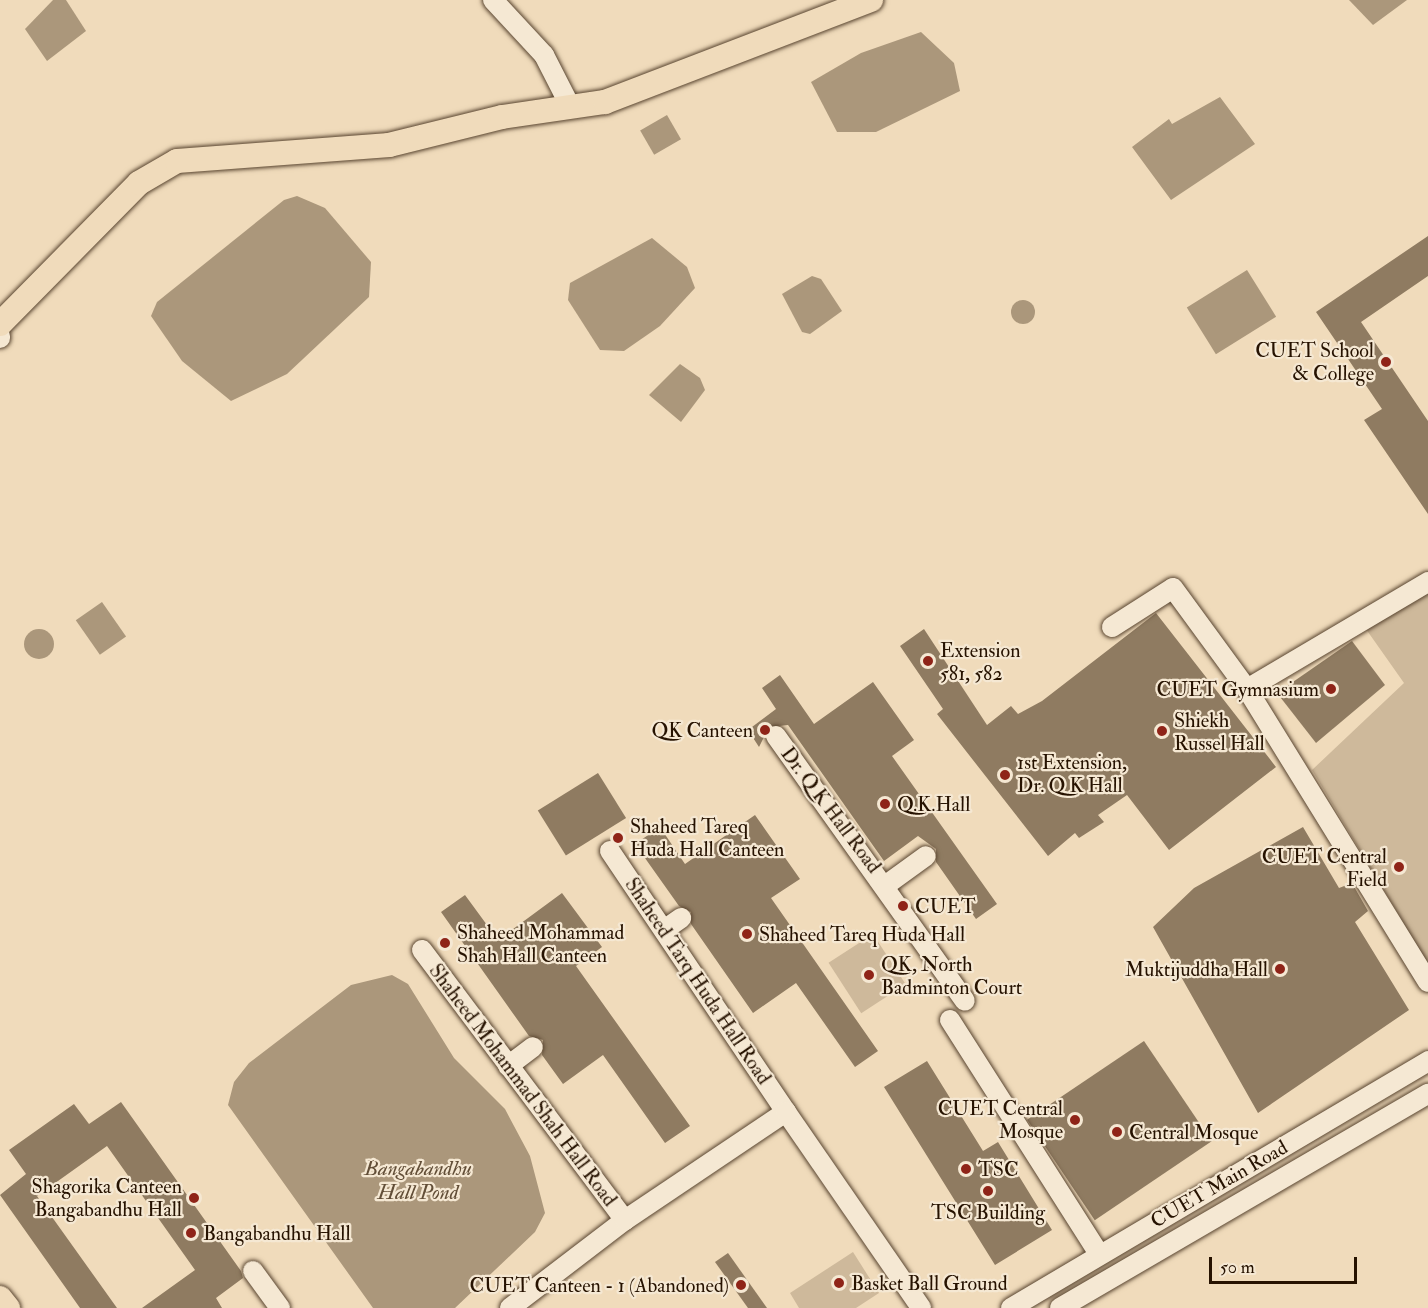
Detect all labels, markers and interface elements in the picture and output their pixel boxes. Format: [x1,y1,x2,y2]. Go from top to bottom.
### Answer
place label: CUET School & College [1255,338,1374,385]
marker: CUET School & College [1379,355,1393,369]
place label: Extension 581, 582 [940,638,1020,685]
marker: Extension 581, 582 [921,654,935,668]
place label: CUET Gymnasium [1157,677,1319,701]
marker: CUET Gymnasium [1324,682,1338,696]
place label: Shiekh Russel Hall [1174,708,1265,755]
place label: QK Canteen [652,718,753,742]
marker: QK Canteen [758,723,772,737]
marker: Shiekh Russel Hall [1155,724,1169,738]
street label: Dr. Q K Hall Road [776,742,886,878]
place label: 1st Extension, Dr. Q K Hall [1017,751,1127,798]
marker: 1st Extension, Dr. Q K Hall [998,768,1012,782]
place label: Q.K.Hall [897,792,970,816]
marker: Q.K.Hall [878,797,892,811]
place label: Shaheed Tareq Huda Hall Canteen [630,814,784,861]
marker: Shaheed Tareq Huda Hall Canteen [611,831,625,845]
place label: CUET Central Field [1262,844,1387,891]
marker: CUET Central Field [1392,860,1406,874]
street label: Shaheed Tarq Huda Hall Road [620,873,776,1089]
place label: CUET [915,894,976,918]
marker: CUET [896,899,910,913]
place label: Shaheed Mohammad Shah Hall Canteen [457,920,624,967]
place label: Shaheed Tareq Huda Hall [759,922,965,946]
marker: Shaheed Tareq Huda Hall [740,927,754,941]
marker: Shaheed Mohammad Shah Hall Canteen [438,936,452,950]
place label: QK, North Badminton Court [881,952,1022,999]
place label: Muktijuddha Hall [1125,957,1268,981]
street label: Shaheed Mohammad Shah Hall Road [424,959,622,1211]
marker: Muktijuddha Hall [1273,962,1287,976]
marker: QK, North Badminton Court [862,968,876,982]
place label: CUET Central Mosque [938,1096,1063,1143]
marker: CUET Central Mosque [1068,1113,1082,1127]
place label: Central Mosque [1129,1120,1258,1144]
marker: Central Mosque [1110,1125,1124,1139]
street label: CUET Main Road [1146,1135,1292,1233]
water label: Bangabandhu Hall Pond [364,1156,472,1206]
place label: TSC [978,1157,1019,1181]
marker: TSC [959,1162,973,1176]
place label: Shagorika Canteen Bangabandhu Hall [32,1174,182,1221]
marker: TSC Building [981,1184,995,1198]
marker: Shagorika Canteen Bangabandhu Hall [187,1191,201,1205]
place label: TSC Building [931,1200,1045,1224]
place label: Bangabandhu Hall [203,1221,351,1245]
marker: Bangabandhu Hall [184,1226,198,1240]
scale bar [1212,1245,1360,1283]
text: 50 m [1220,1256,1255,1279]
place label: Basket Ball Ground [851,1271,1008,1295]
place label: CUET Canteen - 1 (Abandoned) [470,1273,729,1297]
marker: Basket Ball Ground [832,1276,846,1290]
marker: CUET Canteen - 1 (Abandoned) [734,1278,748,1292]

